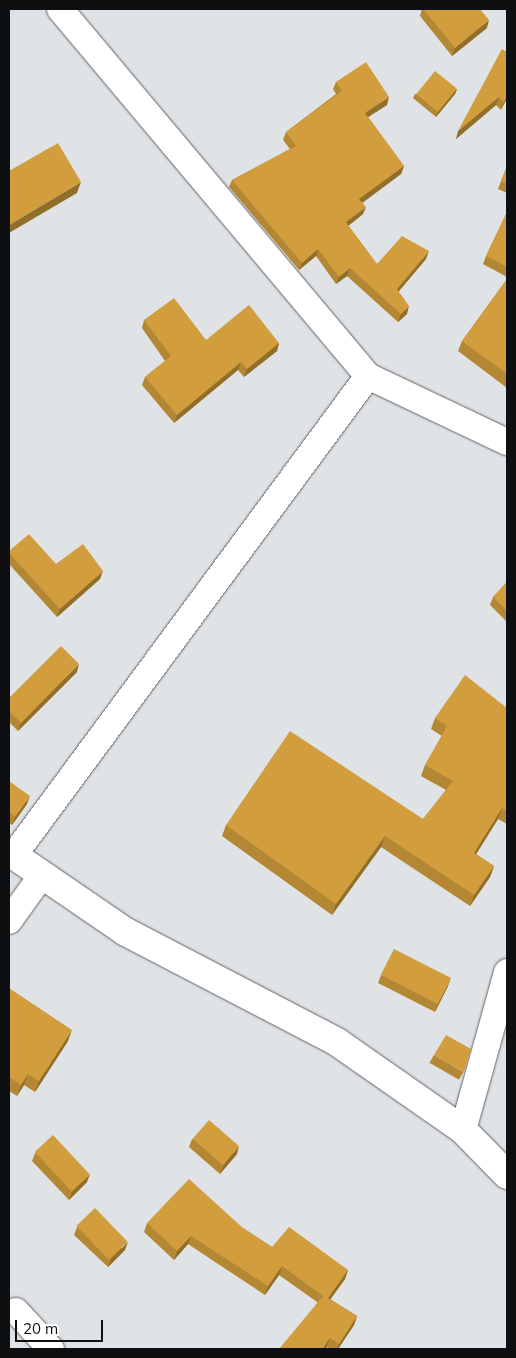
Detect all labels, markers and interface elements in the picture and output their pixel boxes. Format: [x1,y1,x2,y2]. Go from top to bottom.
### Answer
scale bar [18,1310,105,1342]
text: 20 m [23,1319,58,1338]

